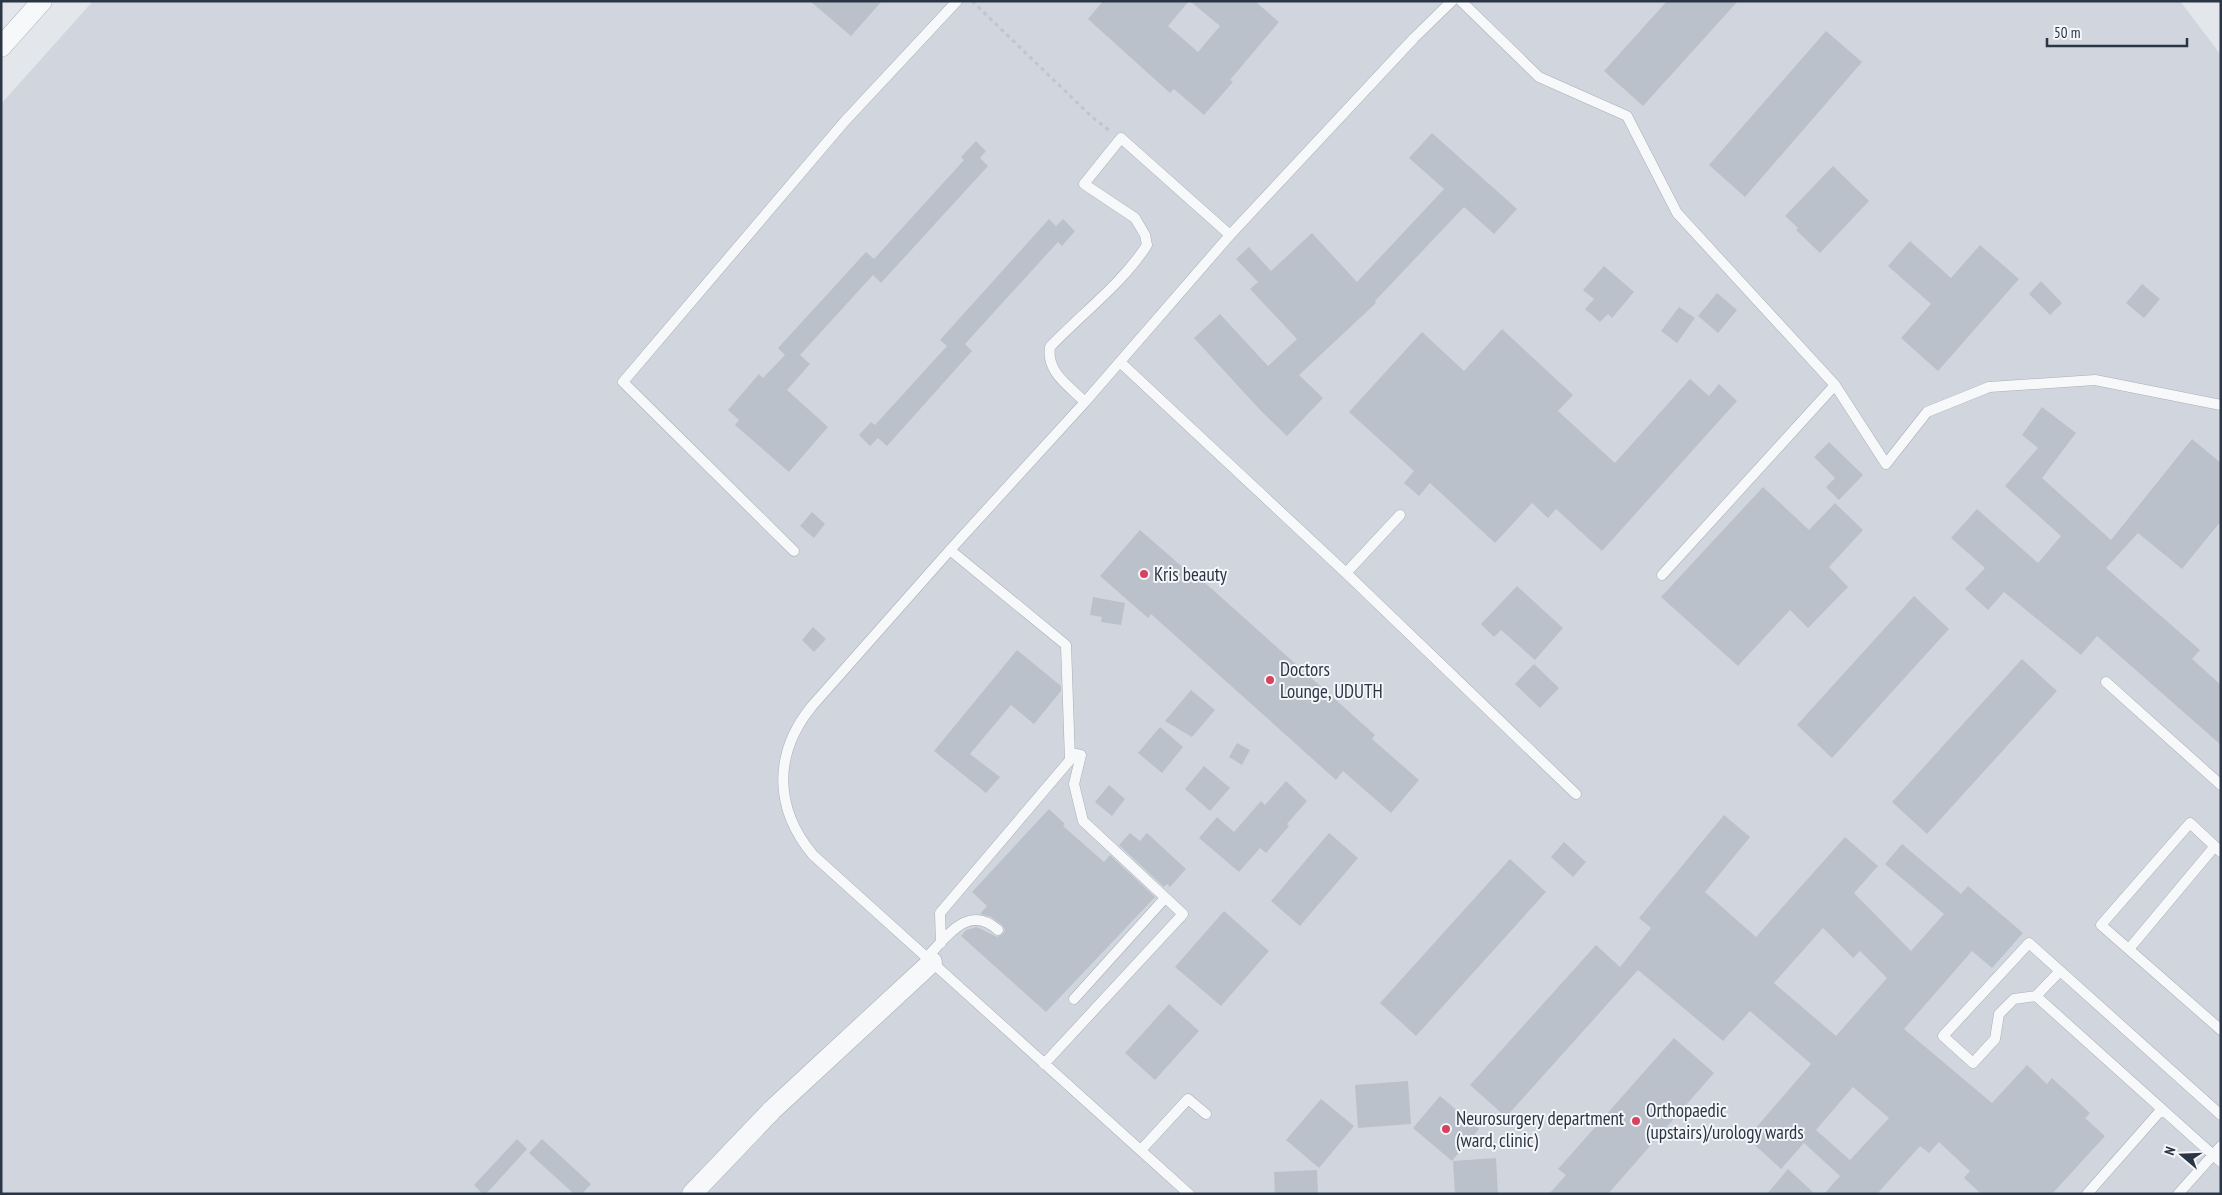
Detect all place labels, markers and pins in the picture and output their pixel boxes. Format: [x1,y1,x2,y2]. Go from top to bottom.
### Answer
place label: Kris beauty [1154,562,1228,586]
marker: Kris beauty [1138,568,1150,580]
place label: Doctors Lounge, UDUTH [1280,657,1383,703]
marker: Doctors Lounge, UDUTH [1264,674,1276,686]
place label: Orthopaedic (upstairs)/urology wards [1646,1098,1804,1144]
place label: Neurosurgery department (ward, clinic) [1456,1106,1625,1152]
marker: Orthopaedic (upstairs)/urology wards [1630,1115,1642,1127]
marker: Neurosurgery department (ward, clinic) [1440,1123,1452,1135]

